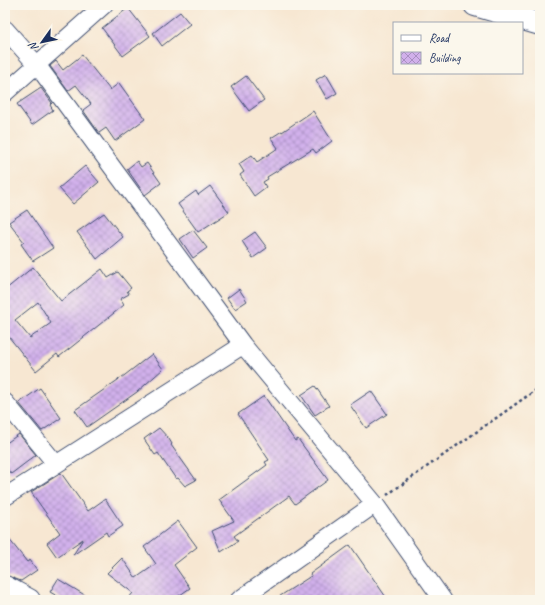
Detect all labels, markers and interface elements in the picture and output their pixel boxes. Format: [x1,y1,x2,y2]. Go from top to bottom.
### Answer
north arrow [22,22,62,62]
legend [393,22,523,74]
text: Road [429,30,451,46]
text: N [25,39,41,54]
text: Building [429,50,461,66]

